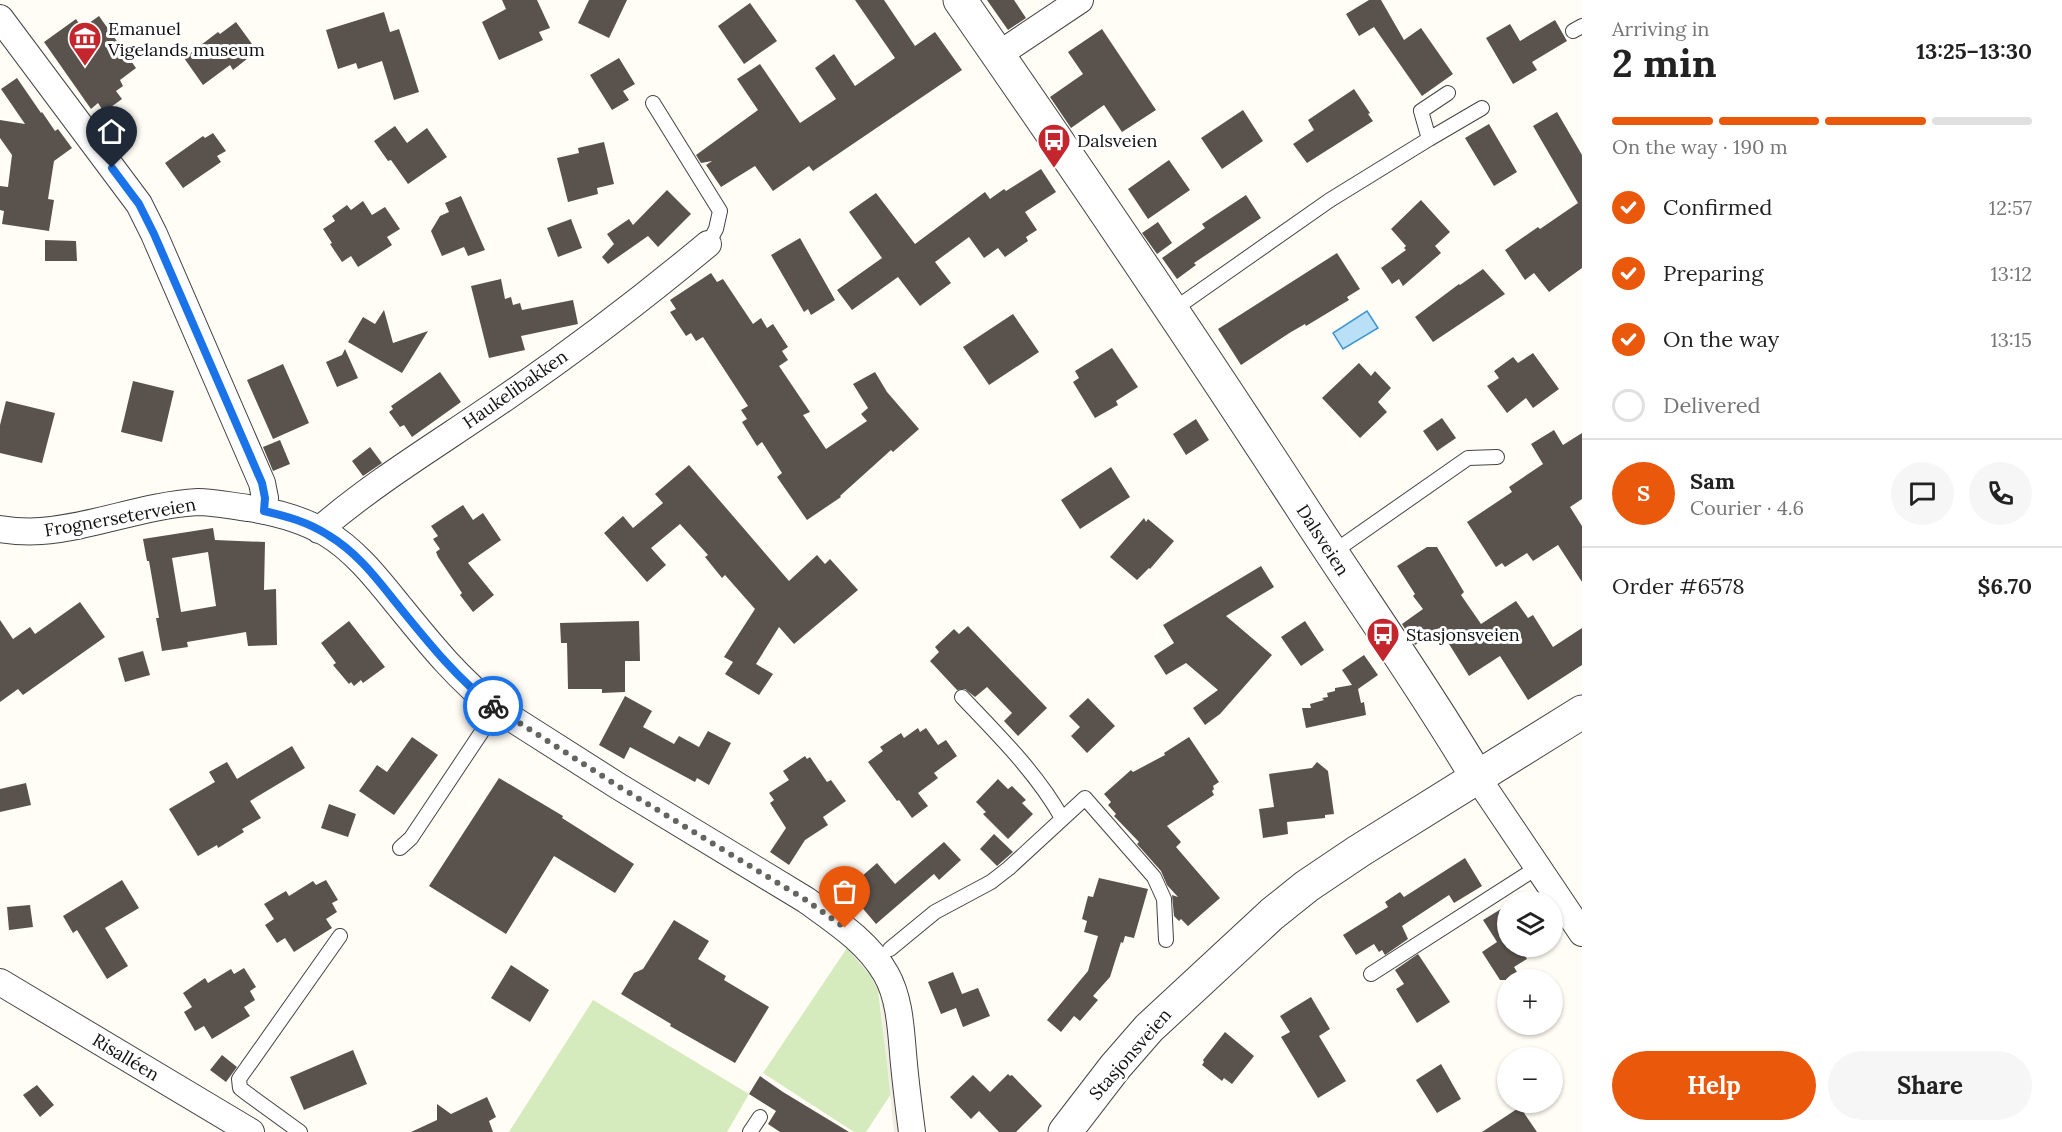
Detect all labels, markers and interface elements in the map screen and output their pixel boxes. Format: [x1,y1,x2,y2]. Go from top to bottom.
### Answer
text: Arriving in [1612,16,1709,41]
place label: Emanuel Vigelands museum [107,17,265,61]
museum icon: Emanuel Vigelands museum [67,20,103,67]
text: 13:25–13:30 [1916,37,2032,65]
text: 2 min [1612,38,1717,88]
pin [86,106,137,168]
icon: home [95,115,128,148]
bus stop icon: Dalsveien [1036,122,1072,169]
place label: Dalsveien [1077,129,1157,152]
text: On the way · 190 m [1612,134,1788,159]
icon: check [1612,191,1645,224]
text: Confirmed [1663,193,1772,221]
text: 12:57 [1989,195,2032,220]
icon: check [1612,257,1645,290]
text: Preparing [1663,259,1763,287]
text: 13:12 [1991,261,2032,286]
icon: check [1612,323,1645,356]
text: On the way [1663,325,1779,353]
text: 13:15 [1990,327,2032,352]
street label: Haukelibakken [458,344,572,434]
text: Delivered [1663,391,1761,419]
button: chat [1891,462,1954,525]
button: phone [1969,462,2032,525]
text: Sam [1690,467,1735,495]
text: S [1637,479,1650,507]
street label: Frognerseterveien [42,492,198,542]
text: Courier · 4.6 [1690,495,1804,520]
street label: Dalsveien [1291,500,1355,580]
text: Order #6578 [1612,572,1745,600]
text: $6.70 [1978,572,2032,600]
bus stop icon: Stasjonsveien [1365,616,1401,663]
place label: Stasjonsveien [1406,623,1520,646]
courier [463,676,523,736]
icon: bike [477,690,510,723]
pin [819,866,870,928]
icon: bag [828,875,861,908]
map controls [1497,891,1563,1113]
button: layers [1497,891,1563,957]
button: + [1497,969,1563,1035]
street label: Stasjonsveien [1084,1003,1176,1104]
street label: Risalléen [88,1028,164,1086]
button: − [1497,1047,1563,1113]
button: Help [1612,1051,1816,1120]
button: Share [1828,1051,2032,1120]

